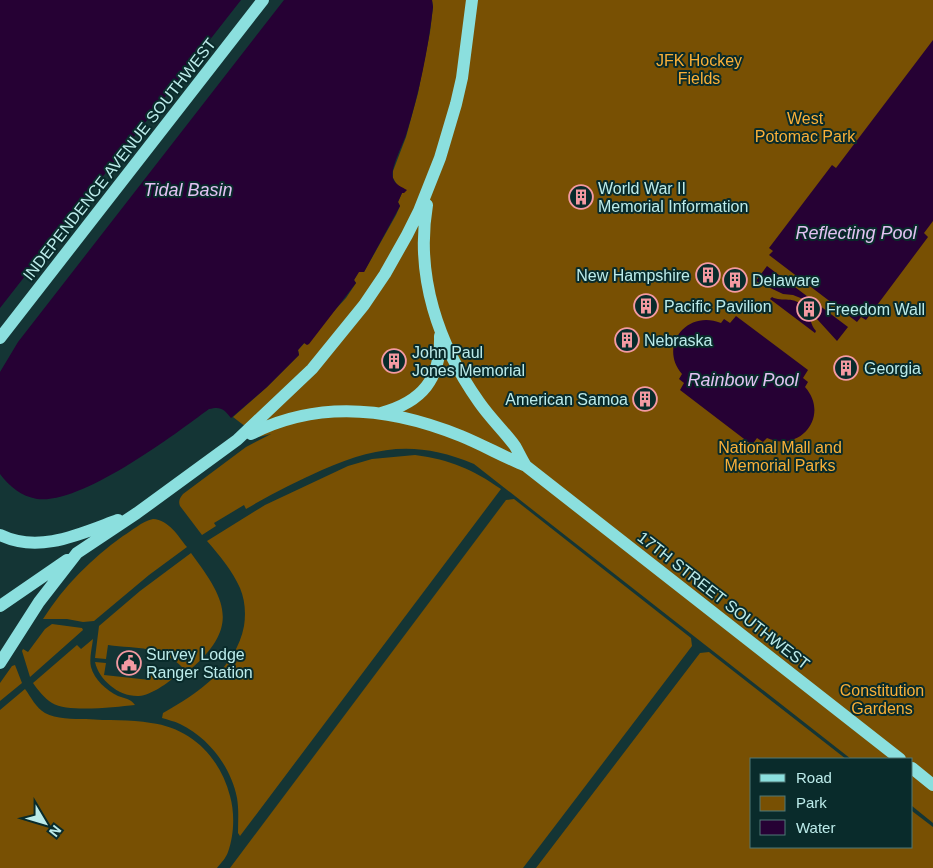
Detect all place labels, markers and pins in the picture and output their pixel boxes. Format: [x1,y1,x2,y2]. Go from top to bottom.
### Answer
place label: World War II Memorial Information [598,180,748,215]
building icon: World War II Memorial Information [568,184,594,210]
building icon: New Hampshire [695,262,721,288]
place label: New Hampshire [576,267,690,284]
building icon: Delaware [722,267,748,293]
place label: Delaware [752,272,820,289]
building icon: Pacific Pavilion [633,293,659,319]
building icon: Freedom Wall [796,296,822,322]
place label: Pacific Pavilion [664,298,772,315]
place label: Freedom Wall [826,301,925,318]
building icon: Nebraska [614,327,640,353]
place label: Nebraska [644,332,713,349]
place label: John Paul Jones Memorial [412,344,525,379]
building icon: John Paul Jones Memorial [381,348,407,374]
building icon: Georgia [833,355,859,381]
place label: Georgia [864,360,921,377]
building icon: American Samoa [632,386,658,412]
place label: American Samoa [505,391,628,408]
place label: Survey Lodge Ranger Station [146,646,253,681]
public building icon: Survey Lodge Ranger Station [116,650,142,676]

